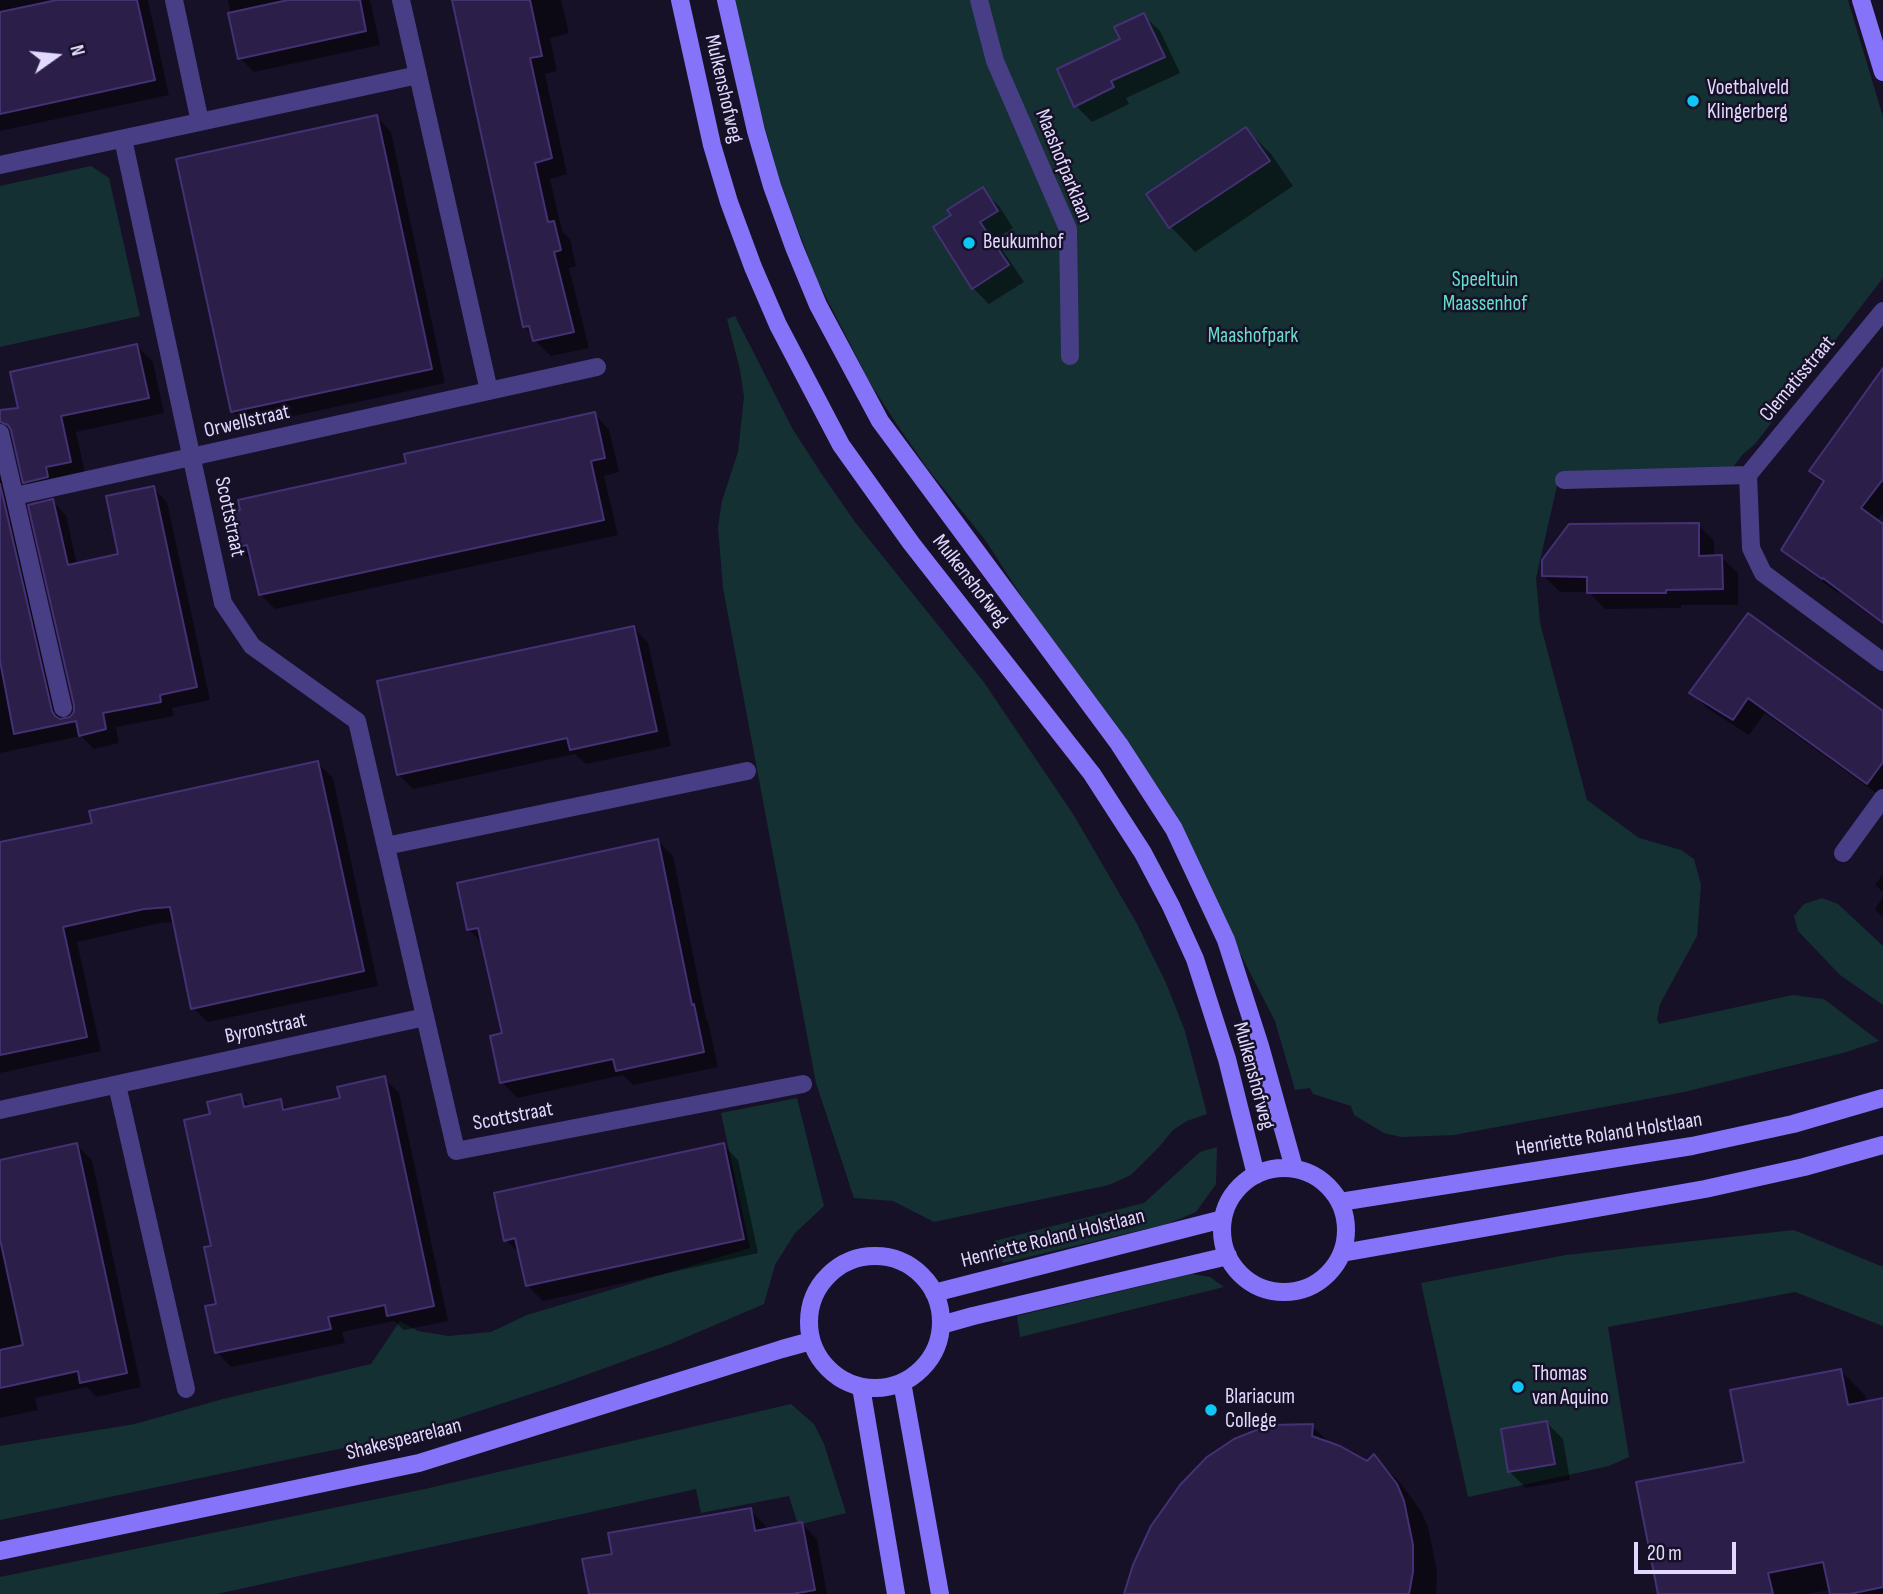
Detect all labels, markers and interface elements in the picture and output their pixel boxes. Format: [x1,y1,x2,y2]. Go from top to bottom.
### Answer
north arrow [21,21,91,91]
street label: Mulkenshofweg [698,33,748,145]
text: N [64,43,89,58]
place label: Voetbalveld Klingerberg [1707,76,1789,126]
marker: Voetbalveld Klingerberg [1685,93,1701,109]
street label: Maashofparklaan [1029,106,1097,226]
place label: Beukumhof [983,230,1064,256]
marker: Beukumhof [961,235,977,251]
park label: Speeltuin Maassenhof [1443,268,1527,318]
park label: Maashofpark [1208,324,1298,350]
street label: Clematisstraat [1755,331,1841,427]
street label: Orwellstraat [202,400,292,444]
street label: Scottstraat [208,475,250,559]
street label: Mulkenshofweg [926,530,1014,632]
street label: Byronstraat [223,1008,309,1050]
street label: Mulkenshofweg [1227,1020,1279,1132]
street label: Scottstraat [471,1097,555,1137]
street label: Henriette Roland Holstlaan [1514,1108,1704,1162]
street label: Henriette Roland Holstlaan [959,1204,1147,1274]
place label: Thomas van Aquino [1532,1362,1609,1412]
marker: Thomas van Aquino [1510,1379,1526,1395]
place label: Blariacum College [1225,1385,1295,1435]
marker: Blariacum College [1203,1402,1219,1418]
street label: Shakespearelaan [344,1413,464,1467]
scale bar [1638,1528,1740,1572]
text: 20 m [1647,1541,1682,1566]

